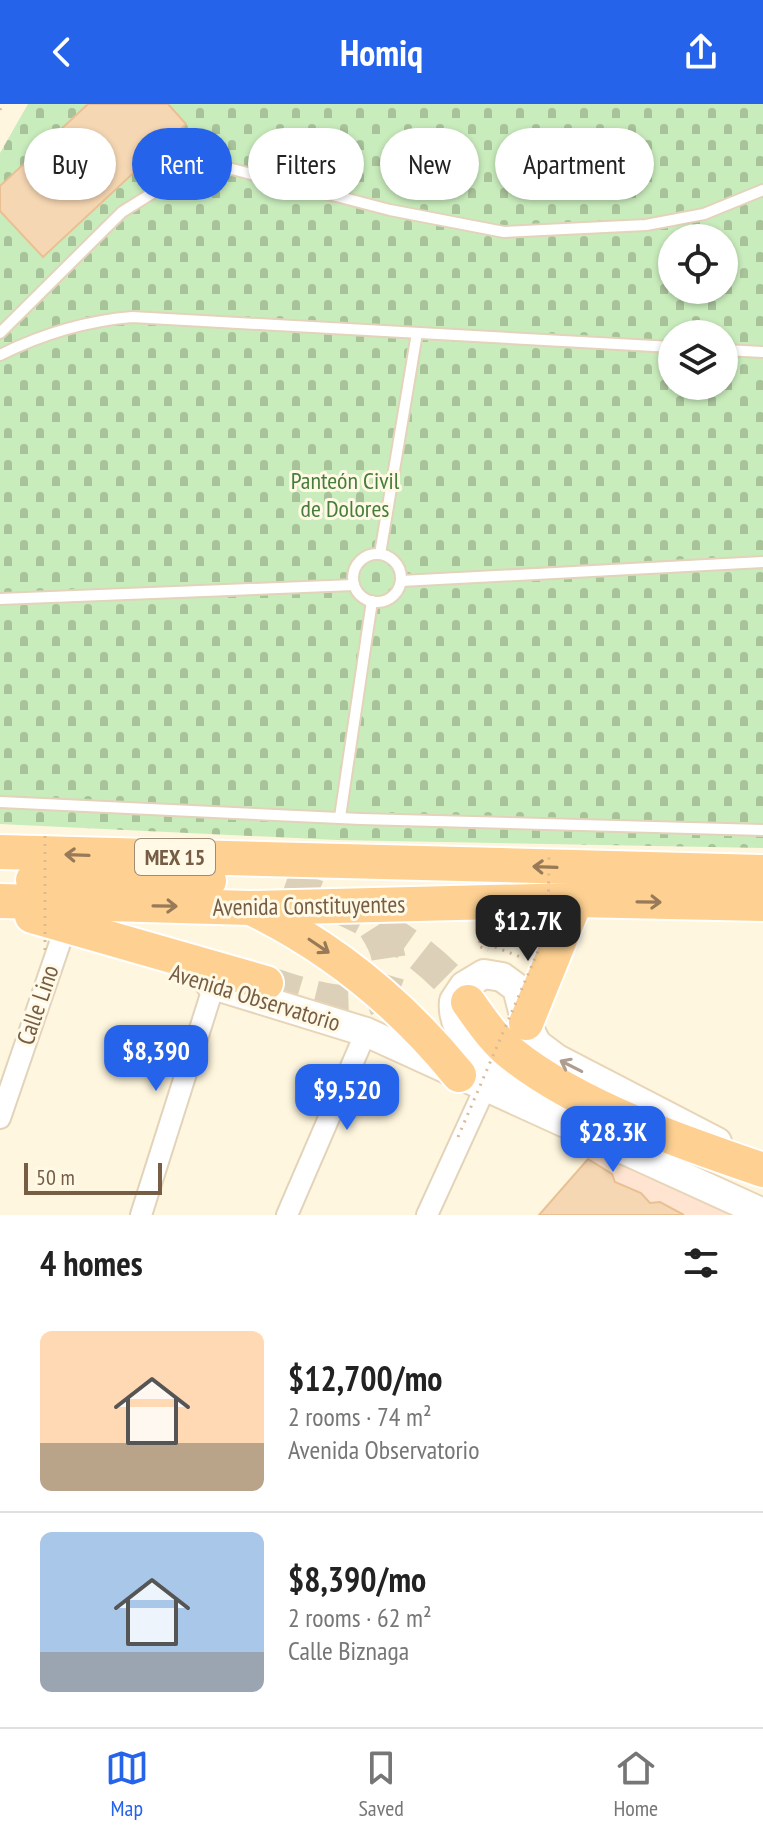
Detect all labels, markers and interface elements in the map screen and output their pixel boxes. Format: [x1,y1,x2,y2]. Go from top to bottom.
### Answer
text: Homiq [340,29,423,76]
icon: back [40,30,84,74]
icon: share [679,30,723,74]
chip: Buy [24,128,116,200]
chip: Rent [132,128,232,200]
chip: Filters [248,128,364,200]
chip: New [380,128,479,200]
chip: Apartment [495,128,654,200]
map controls [658,224,738,400]
button: locate [658,224,738,304]
button: layers [658,320,738,400]
park label: Panteón Civil de Dolores [291,465,400,524]
road number: MEX 15 [135,839,215,875]
one-way arrow [64,847,91,862]
one-way arrow [532,860,559,875]
street label: Avenida Constituyentes [212,888,406,923]
one-way arrow [635,894,662,910]
pin: $12.7K [463,895,593,963]
one-way arrow [151,899,178,914]
text: $12.7K [494,904,562,937]
one-way arrow [308,938,330,954]
street label: Avenida Observatorio [166,957,344,1038]
street label: Calle Lino [9,961,66,1049]
pin: $8,390 [91,1025,221,1093]
text: $8,390 [122,1034,190,1067]
one-way arrow [559,1057,583,1073]
pin: $9,520 [282,1064,412,1132]
text: $9,520 [313,1073,381,1106]
pin: $28.3K [548,1106,678,1174]
text: $28.3K [579,1115,647,1148]
scale bar [24,1159,162,1195]
text: 50 m [36,1163,75,1191]
text: 4 homes [40,1241,143,1285]
icon: filters [679,1241,723,1285]
text: $12,700/mo [288,1356,442,1400]
icon: home [104,1363,200,1459]
text: 2 rooms · 74 m² [288,1400,432,1433]
text: Avenida Observatorio [288,1433,479,1466]
text: $8,390/mo [288,1557,426,1601]
icon: home [104,1564,200,1660]
text: 2 rooms · 62 m² [288,1601,432,1634]
text: Calle Biznaga [288,1634,409,1667]
tab: Map [105,1746,149,1822]
tab: Saved [358,1746,404,1822]
tab: Home [613,1746,658,1822]

